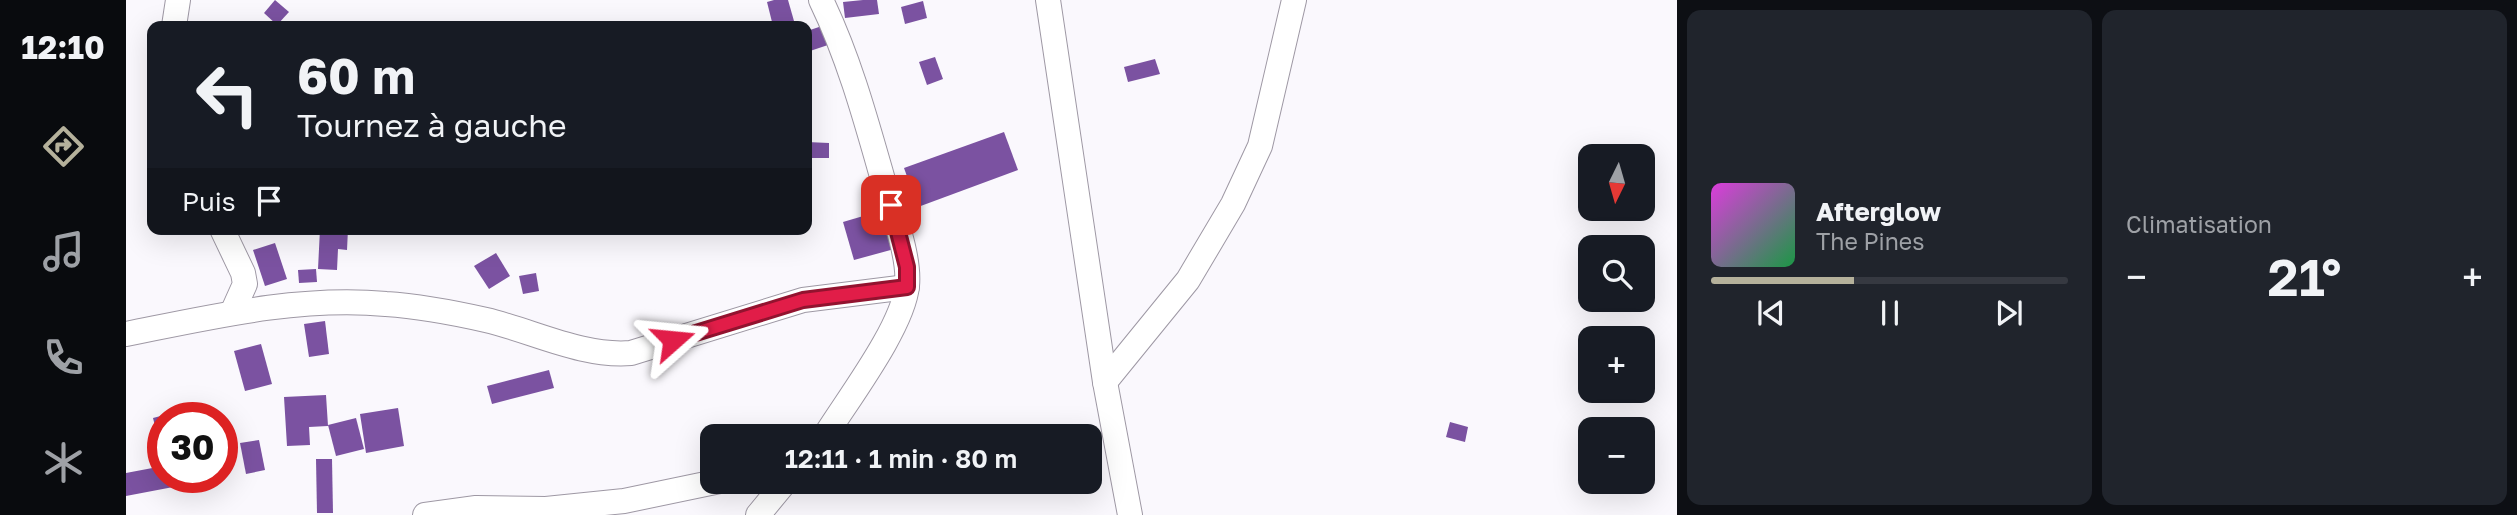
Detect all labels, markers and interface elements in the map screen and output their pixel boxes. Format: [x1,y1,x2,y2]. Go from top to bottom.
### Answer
text: 12:10 [21,28,105,66]
text: 60 m [297,46,415,105]
icon: left [182,49,273,140]
text: Tournez à gauche [297,106,566,144]
icon: directions [39,122,88,171]
north arrow [1578,144,1656,220]
map controls [1578,144,1655,494]
pin [861,175,921,235]
icon: arrive [250,182,288,220]
text: Puis [182,186,236,217]
icon: arrive [872,186,910,224]
text: Afterglow [1816,196,1941,227]
text: Climatisation [2126,210,2272,238]
icon: music [39,227,88,276]
text: The Pines [1816,227,1924,255]
button: search [1578,235,1655,312]
text: 21° [2268,245,2341,307]
text: − [2126,254,2147,299]
text: + [2462,254,2483,299]
icon: previous [1752,294,1790,332]
icon: pause [1871,294,1909,332]
icon: next [1990,294,2028,332]
position arrow [636,303,710,377]
button: + [1578,326,1655,403]
icon: phone [39,333,88,382]
speed limit sign: 30 [147,402,238,493]
button: − [1578,417,1655,494]
icon: climate [39,438,88,487]
text: 12:11 · 1 min · 80 m [785,443,1017,474]

